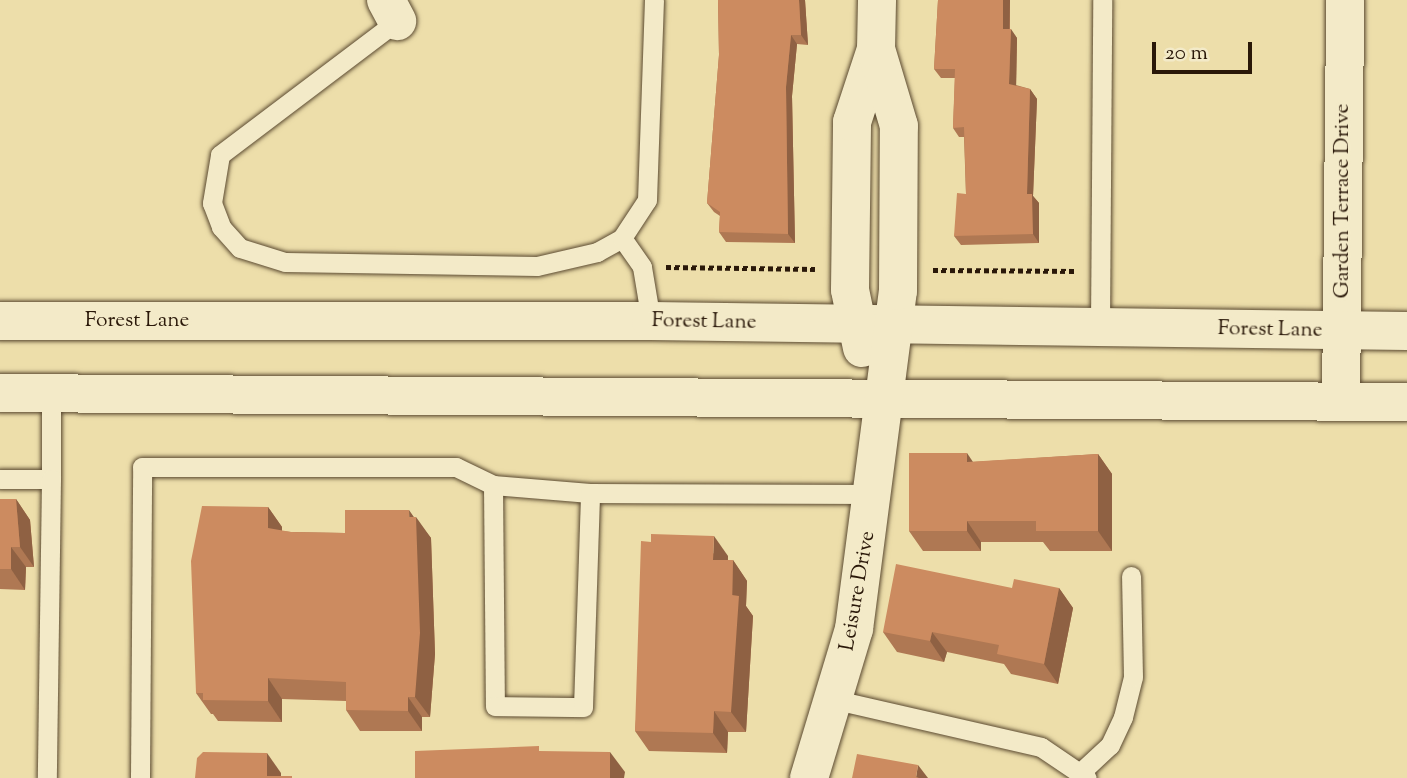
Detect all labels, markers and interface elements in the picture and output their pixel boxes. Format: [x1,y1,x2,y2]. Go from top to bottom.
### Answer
scale bar [1155,28,1255,72]
text: 20 m [1165,39,1208,69]
street label: Garden Terrace Drive [1330,104,1356,298]
street label: Forest Lane [85,308,189,334]
street label: Forest Lane [651,308,757,336]
street label: Forest Lane [1217,316,1323,344]
street label: Leisure Drive [835,529,881,653]

